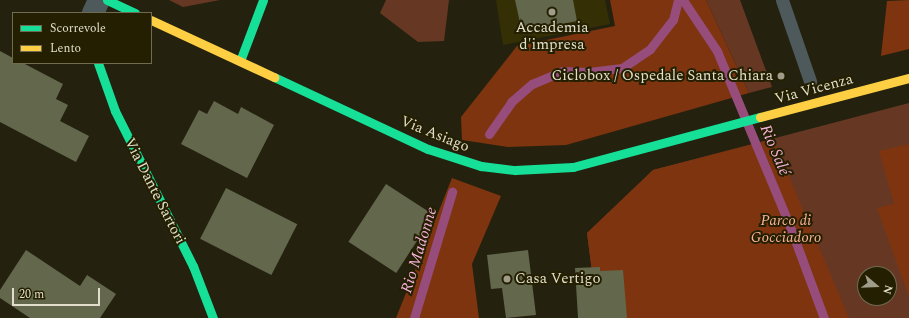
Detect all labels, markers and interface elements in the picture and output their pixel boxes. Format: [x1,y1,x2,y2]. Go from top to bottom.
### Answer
marker: Accademia d'impresa [547,7,557,17]
legend [12,12,152,64]
place label: Accademia d'impresa [515,18,589,53]
text: Scorrevole [50,19,106,38]
text: Lento [50,39,81,58]
place label: Ciclobox / Ospedale Santa Chiara [551,67,773,85]
street label: Via Vicenza [773,70,855,108]
marker: Ciclobox / Ospedale Santa Chiara [776,71,786,81]
street label: Via Asiago [398,112,472,156]
water label: Rio Salé [756,122,794,178]
street label: Via Dante Sartori [121,135,189,247]
water label: Rio Madonne [397,205,441,295]
park label: Parco di Gocciadoro [751,211,821,246]
north arrow [857,266,897,306]
place label: Casa Vertigo [515,270,600,288]
marker: Casa Vertigo [502,274,512,284]
scale bar [14,280,102,306]
text: N [878,283,897,297]
text: 20 m [19,285,44,304]

